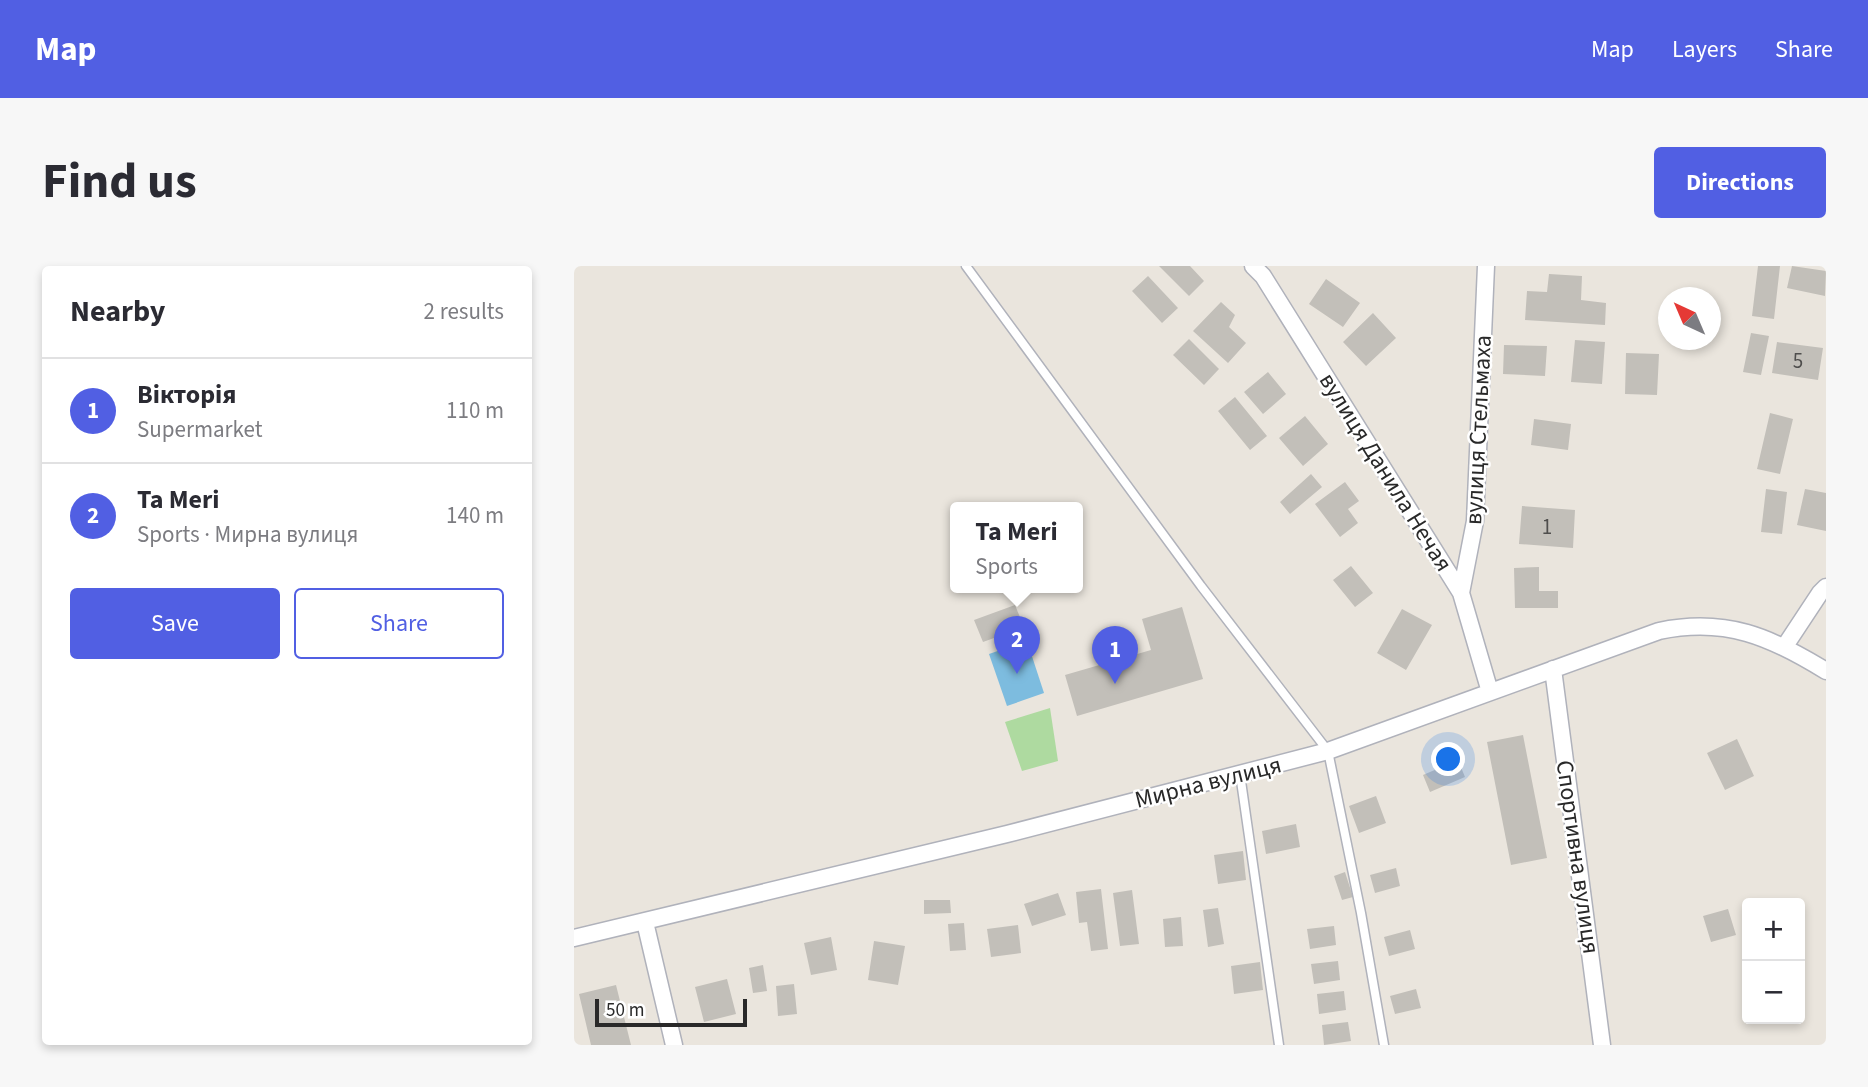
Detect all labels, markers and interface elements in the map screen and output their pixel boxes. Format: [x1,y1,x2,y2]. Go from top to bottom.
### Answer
text: Map [35,26,96,73]
text: Map [1591,32,1634,67]
text: Layers [1672,32,1737,67]
text: Share [1775,32,1833,67]
text: Find us [42,147,197,217]
button: Directions [1654,147,1826,218]
north arrow [1658,287,1721,350]
text: Nearby [70,290,165,333]
text: 2 results [424,295,504,328]
street label: вулиця Стельмаха [1456,334,1501,526]
house number: 5 [1793,346,1803,376]
street label: вулиця Данила Нечая [1310,366,1461,578]
text: Вікторія [137,376,236,413]
text: 1 [87,394,99,427]
text: 110 m [446,394,504,427]
text: Supermarket [137,413,263,446]
text: Ta Meri [137,481,220,518]
text: 2 [87,499,99,532]
text: 140 m [446,499,504,532]
popup [950,502,1083,593]
house number: 1 [1542,512,1552,542]
text: Ta Meri [975,513,1058,550]
text: Sports · Мирна вулиця [137,518,358,551]
text: Sports [975,550,1038,583]
button: Save [70,588,280,659]
button: Share [294,588,504,659]
pin: 2 [994,616,1040,674]
pin: 1 [1092,626,1138,684]
your location [1431,742,1465,776]
street label: Мирна вулиця [1131,747,1285,818]
street label: Спортивна вулиця [1547,758,1608,956]
map controls [1742,898,1805,1024]
button: + [1742,898,1805,961]
button: − [1742,961,1805,1024]
scale bar [595,996,747,1028]
text: 50 m [606,997,644,1024]

